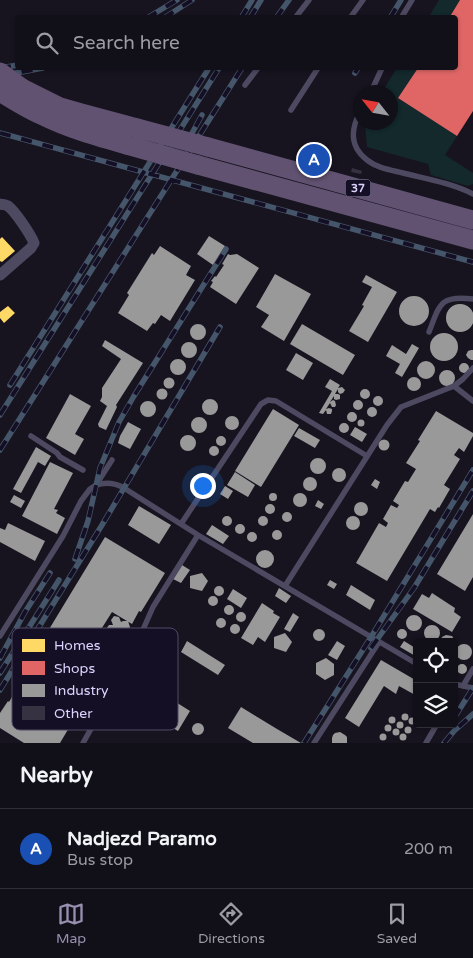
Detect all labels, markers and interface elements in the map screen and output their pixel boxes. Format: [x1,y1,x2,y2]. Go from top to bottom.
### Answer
search box [15,15,458,70]
icon: search [33,29,61,57]
text: Search here [73,32,180,54]
north arrow [353,85,398,130]
pin: A [298,141,330,179]
road number: 37 [346,180,370,197]
your location [190,473,216,499]
legend [12,628,178,730]
text: Homes [54,637,101,654]
map controls [413,638,458,728]
button: locate [413,638,458,683]
text: Shops [54,660,95,677]
text: Industry [54,682,109,699]
button: layers [413,683,458,728]
text: Other [54,705,93,722]
text: Nearby [20,763,93,788]
text: Nadjezd Paramo [67,828,217,850]
text: A [30,839,42,859]
text: 200 m [404,839,453,859]
text: Bus stop [67,850,133,870]
tab: Map [56,900,86,947]
tab: Directions [198,900,265,947]
tab: Saved [377,900,417,947]

